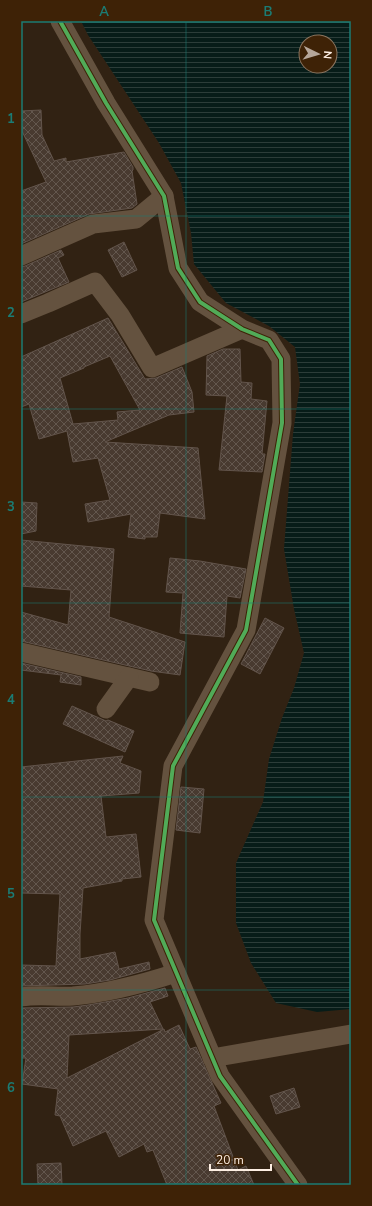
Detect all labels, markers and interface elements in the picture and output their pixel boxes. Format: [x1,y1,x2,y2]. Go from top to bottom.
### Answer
text: A [99,3,109,21]
text: B [264,3,273,21]
north arrow [298,34,338,74]
text: N [320,50,335,60]
text: 1 [7,110,15,128]
text: 2 [7,304,15,322]
text: 3 [7,498,15,516]
text: 4 [7,691,15,709]
text: 5 [7,885,15,903]
text: 6 [7,1079,15,1097]
scale bar [210,1146,271,1172]
text: 20 m [216,1152,244,1168]

